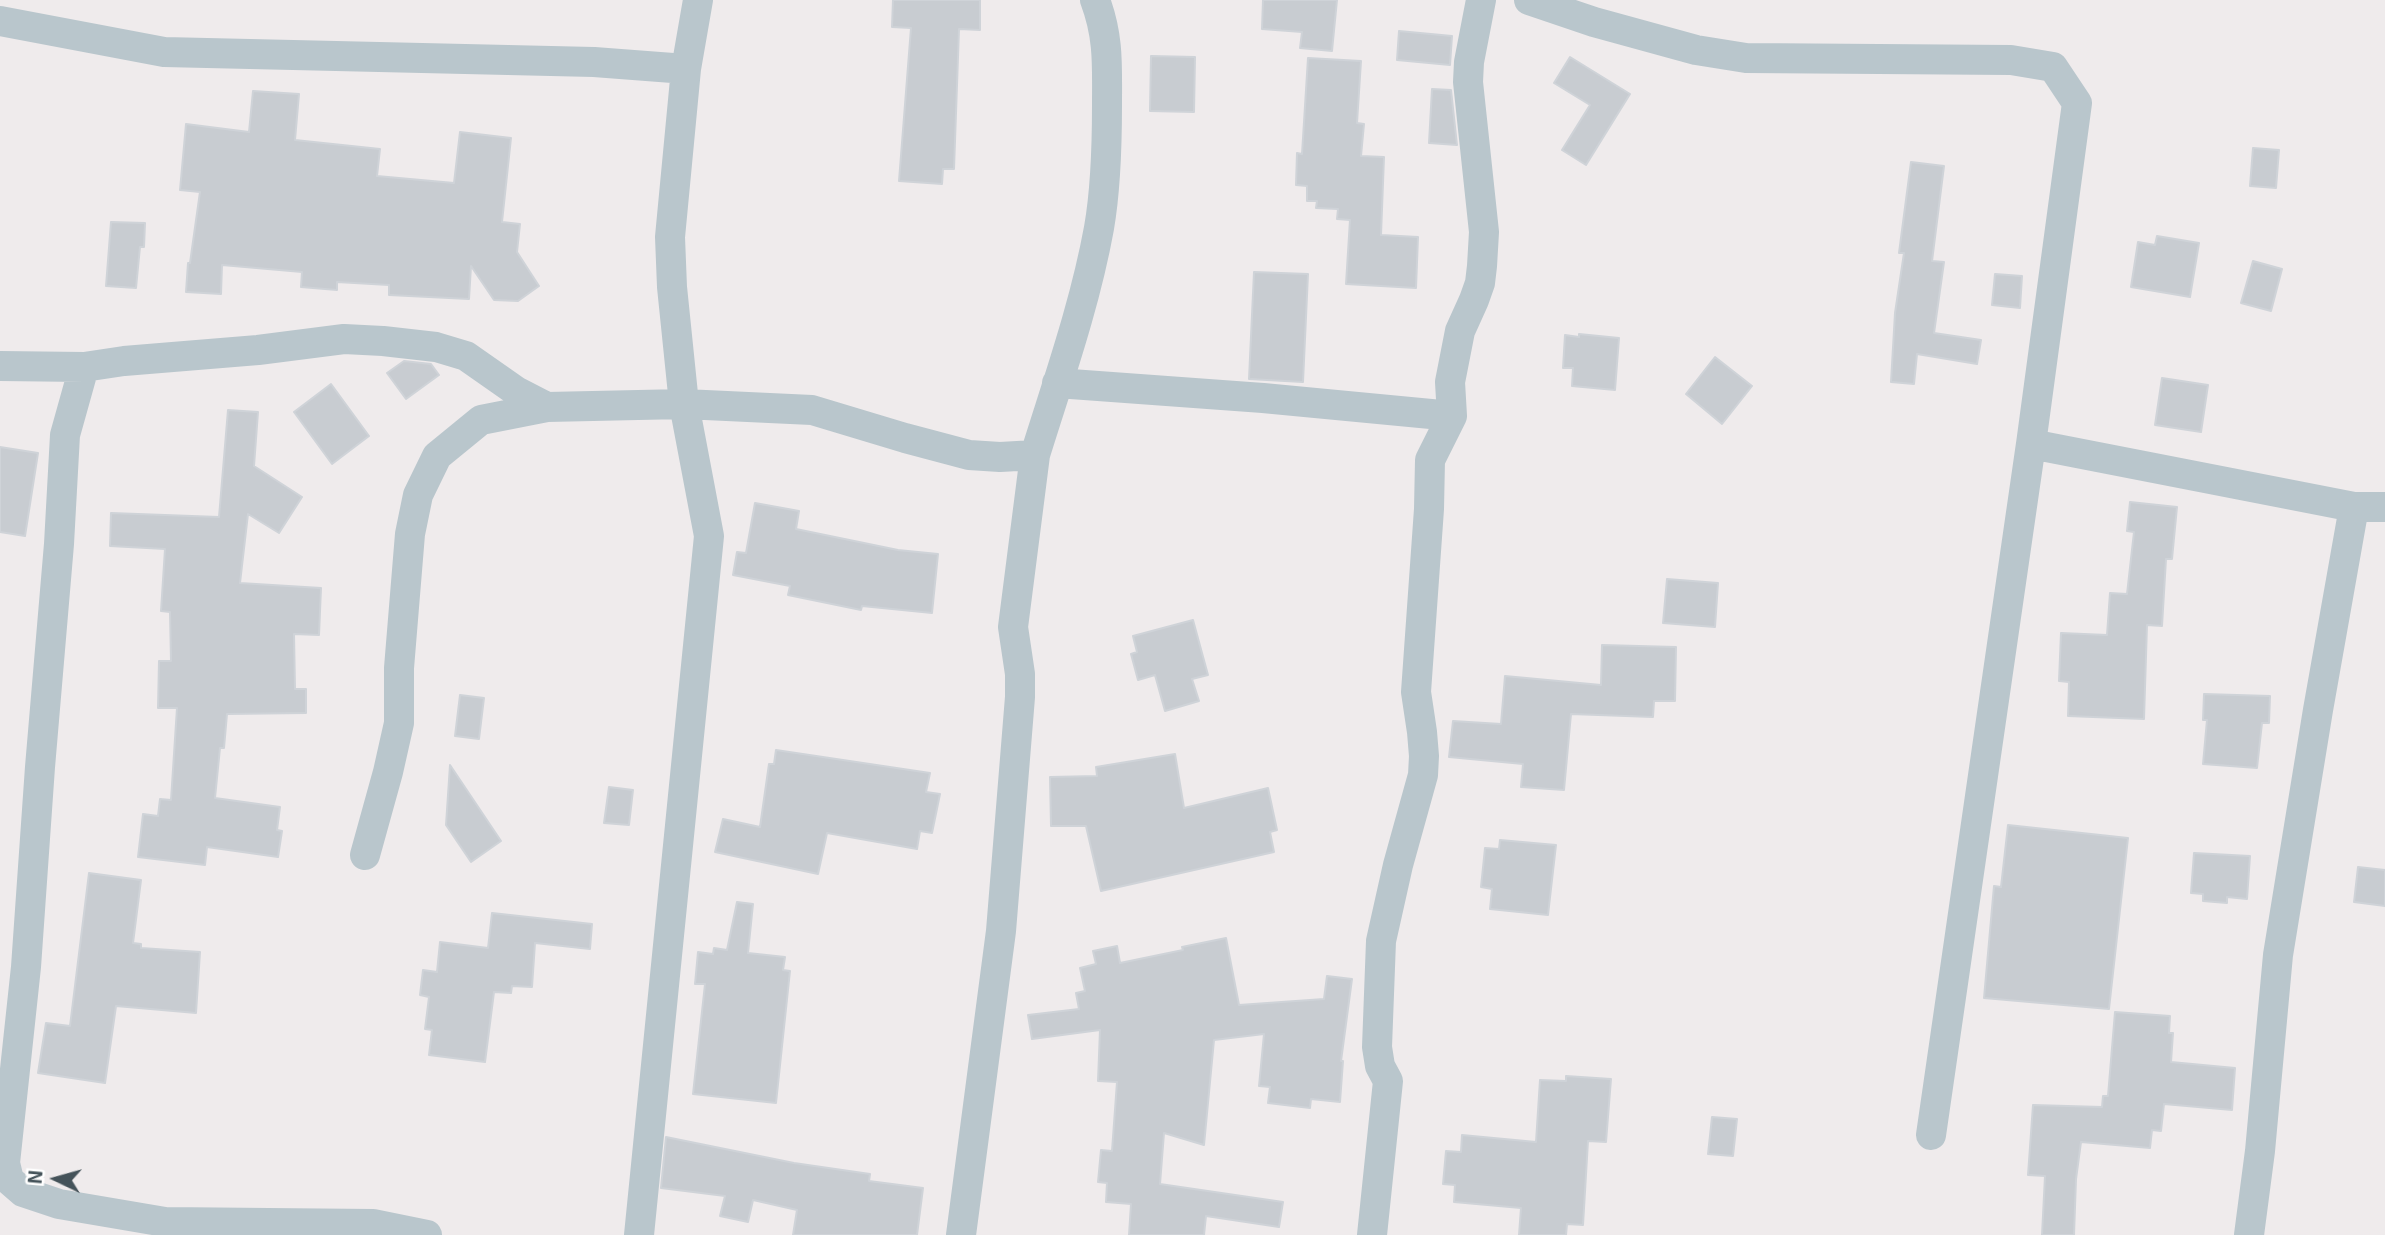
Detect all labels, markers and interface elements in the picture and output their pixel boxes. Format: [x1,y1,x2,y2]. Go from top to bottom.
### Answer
north arrow [21,1144,91,1214]
text: N [23,1169,47,1185]

